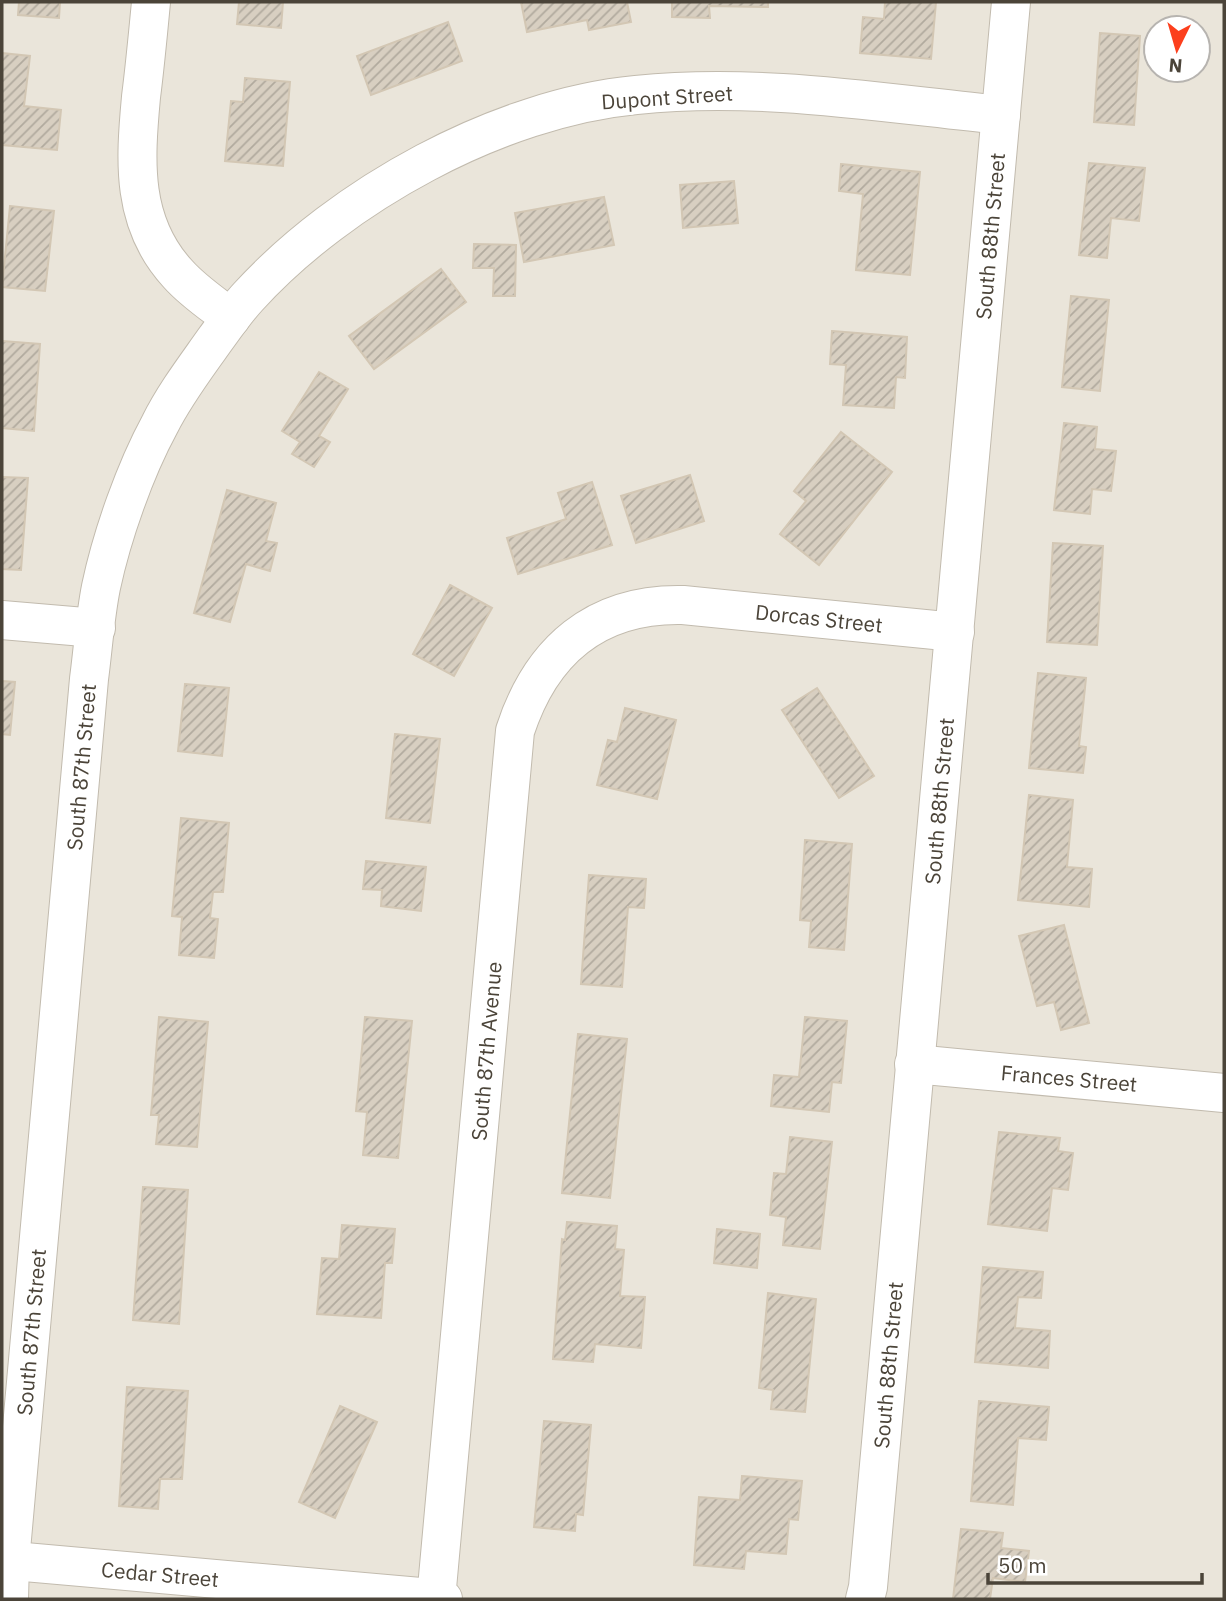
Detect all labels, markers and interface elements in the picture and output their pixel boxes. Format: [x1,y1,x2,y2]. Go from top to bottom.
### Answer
north arrow [1142,14,1212,84]
text: N [1168,53,1183,78]
street label: Dupont Street [600,78,734,116]
street label: South 88th Street [969,151,1011,321]
street label: Dorcas Street [754,597,884,639]
street label: South 87th Street [60,682,102,852]
street label: South 88th Street [918,716,960,886]
street label: South 87th Avenue [464,960,508,1142]
street label: Frances Street [1000,1058,1138,1098]
street label: South 87th Street [10,1247,52,1417]
street label: South 88th Street [867,1280,909,1450]
scale bar [988,1542,1202,1586]
text: 50 m [998,1551,1047,1579]
street label: Cedar Street [100,1555,220,1593]

